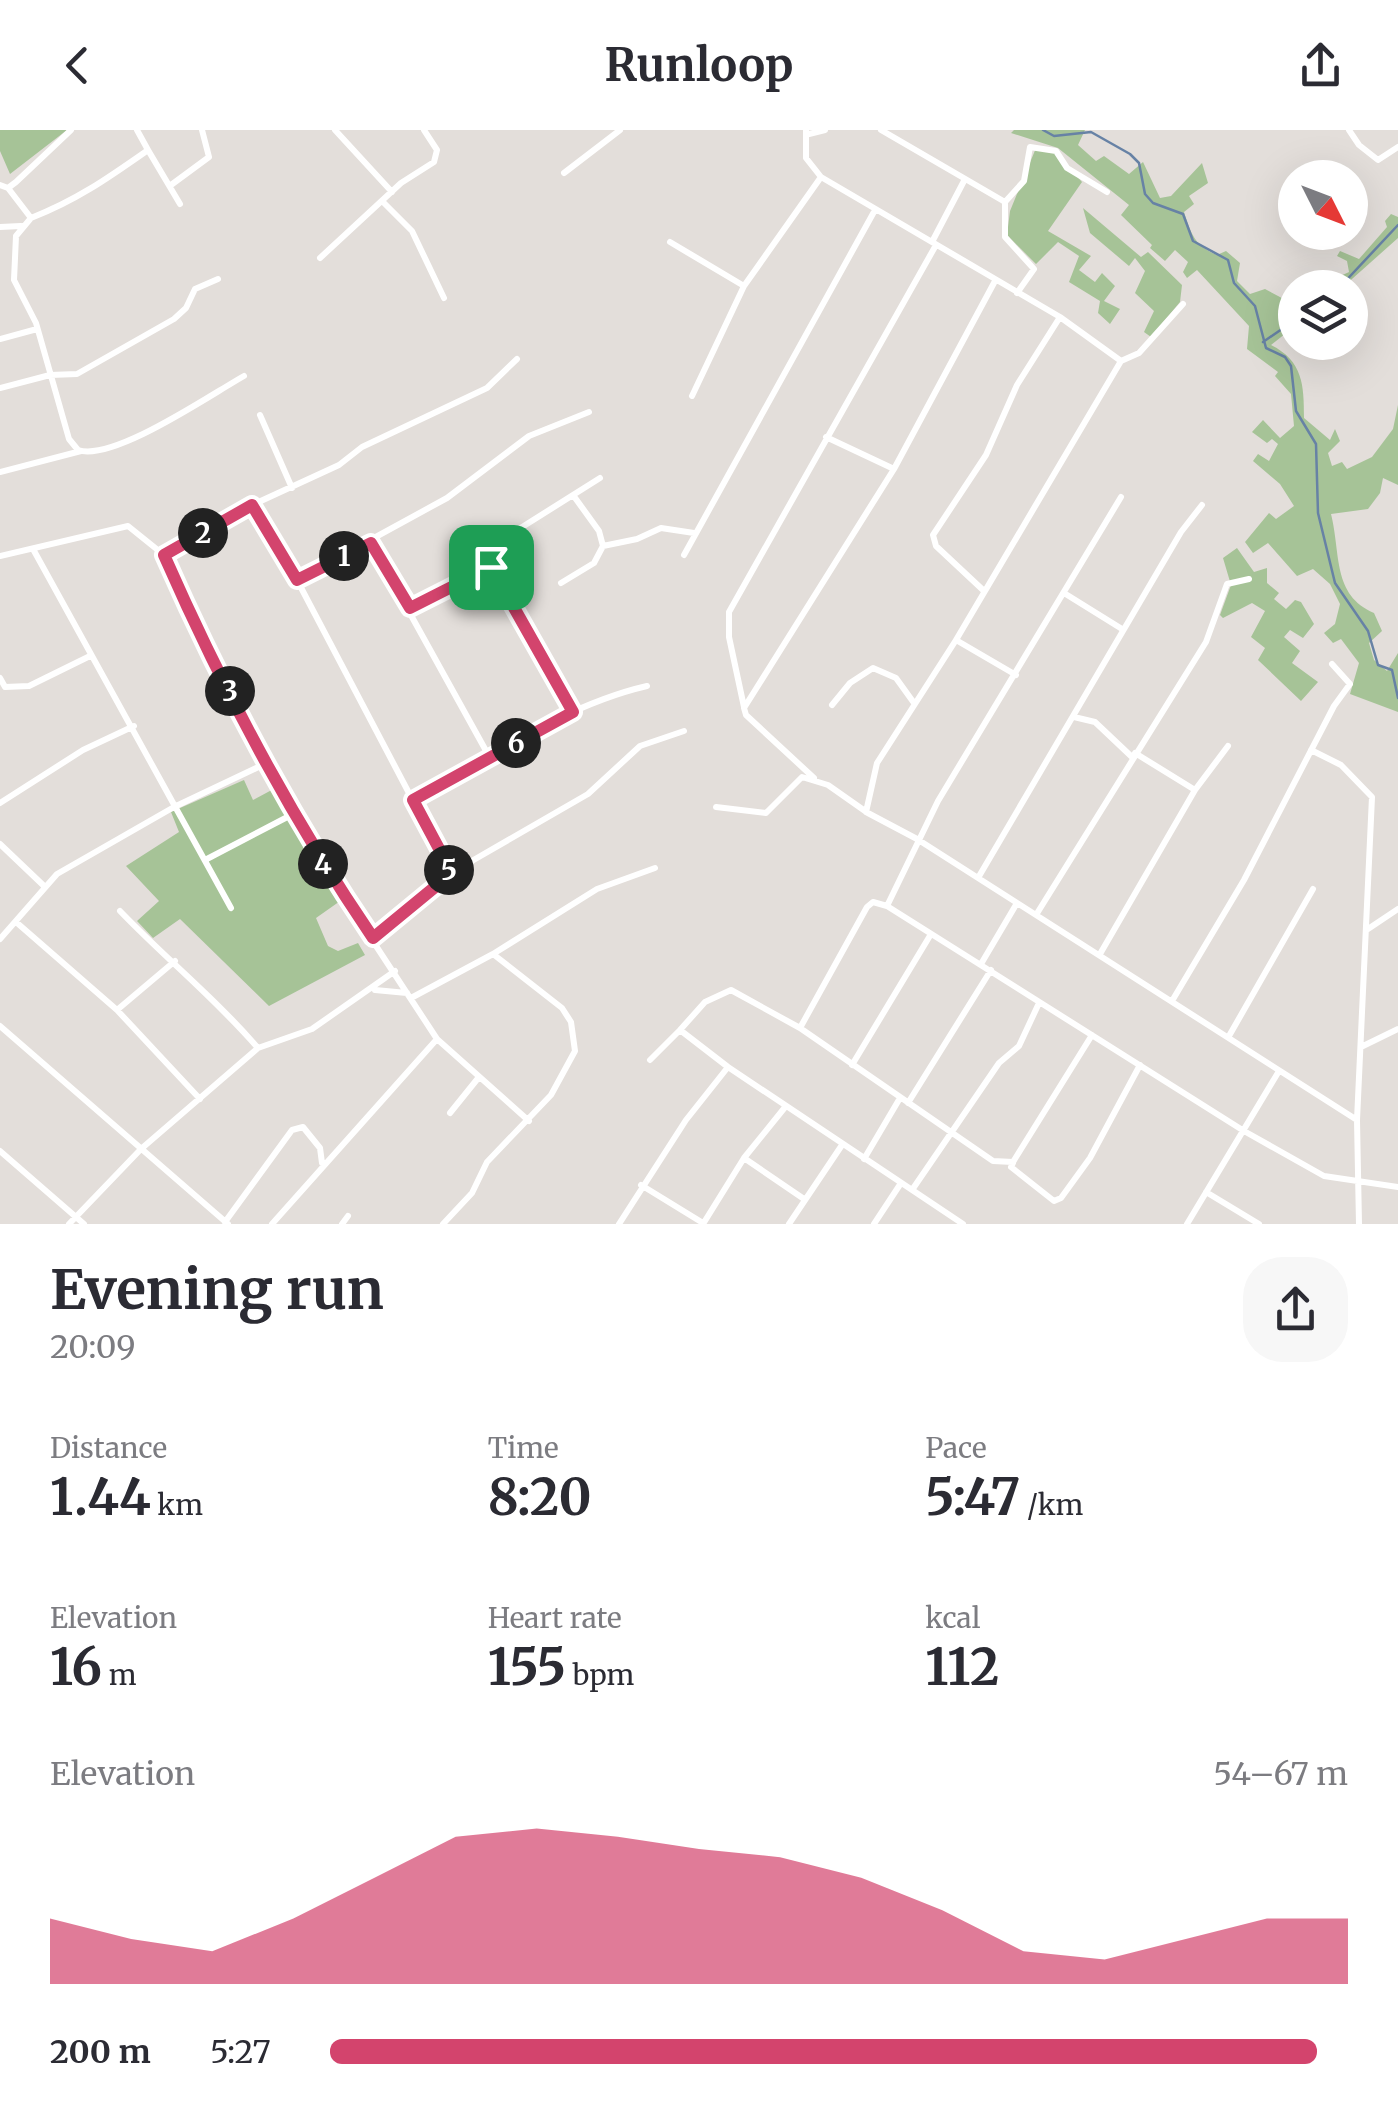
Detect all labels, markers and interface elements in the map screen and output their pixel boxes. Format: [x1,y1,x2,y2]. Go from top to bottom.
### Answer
text: Runloop [605,37,793,93]
icon: back [50,38,105,93]
icon: share [1293,38,1348,93]
north arrow [1278,160,1368,250]
map controls [1278,160,1368,360]
button: layers [1278,270,1368,360]
pin: 2 [178,508,228,558]
text: 2 [195,515,211,551]
pin [449,525,534,610]
pin: 1 [319,531,369,581]
text: 1 [338,538,350,574]
icon: arrive [464,540,519,595]
pin: 3 [205,666,255,716]
text: 3 [222,673,238,709]
pin: 6 [491,718,541,768]
text: 6 [507,725,525,761]
pin: 4 [298,839,348,889]
pin: 5 [424,845,474,895]
text: 4 [314,846,332,882]
text: 5 [441,852,457,888]
text: Evening run [50,1255,384,1324]
button: share [1243,1257,1348,1362]
text: 20:09 [50,1327,136,1367]
text: Distance [50,1430,167,1466]
text: Time [488,1430,559,1466]
text: Pace [925,1430,987,1466]
text: 1.44 [50,1466,151,1529]
text: 8:20 [488,1466,592,1529]
text: 5:47 [925,1466,1020,1529]
text: km [151,1487,203,1523]
text: /km [1020,1487,1083,1523]
text: Elevation [50,1600,177,1636]
text: Heart rate [488,1600,622,1636]
text: kcal [925,1600,980,1636]
text: 16 [50,1636,102,1699]
text: 155 [488,1636,566,1699]
text: 112 [925,1636,999,1699]
text: m [102,1657,137,1693]
text: bpm [566,1657,634,1693]
text: Elevation [50,1754,195,1794]
text: 54–67 m [1213,1754,1348,1794]
text: 200 m [50,2032,151,2072]
text: 5:27 [210,2032,271,2072]

